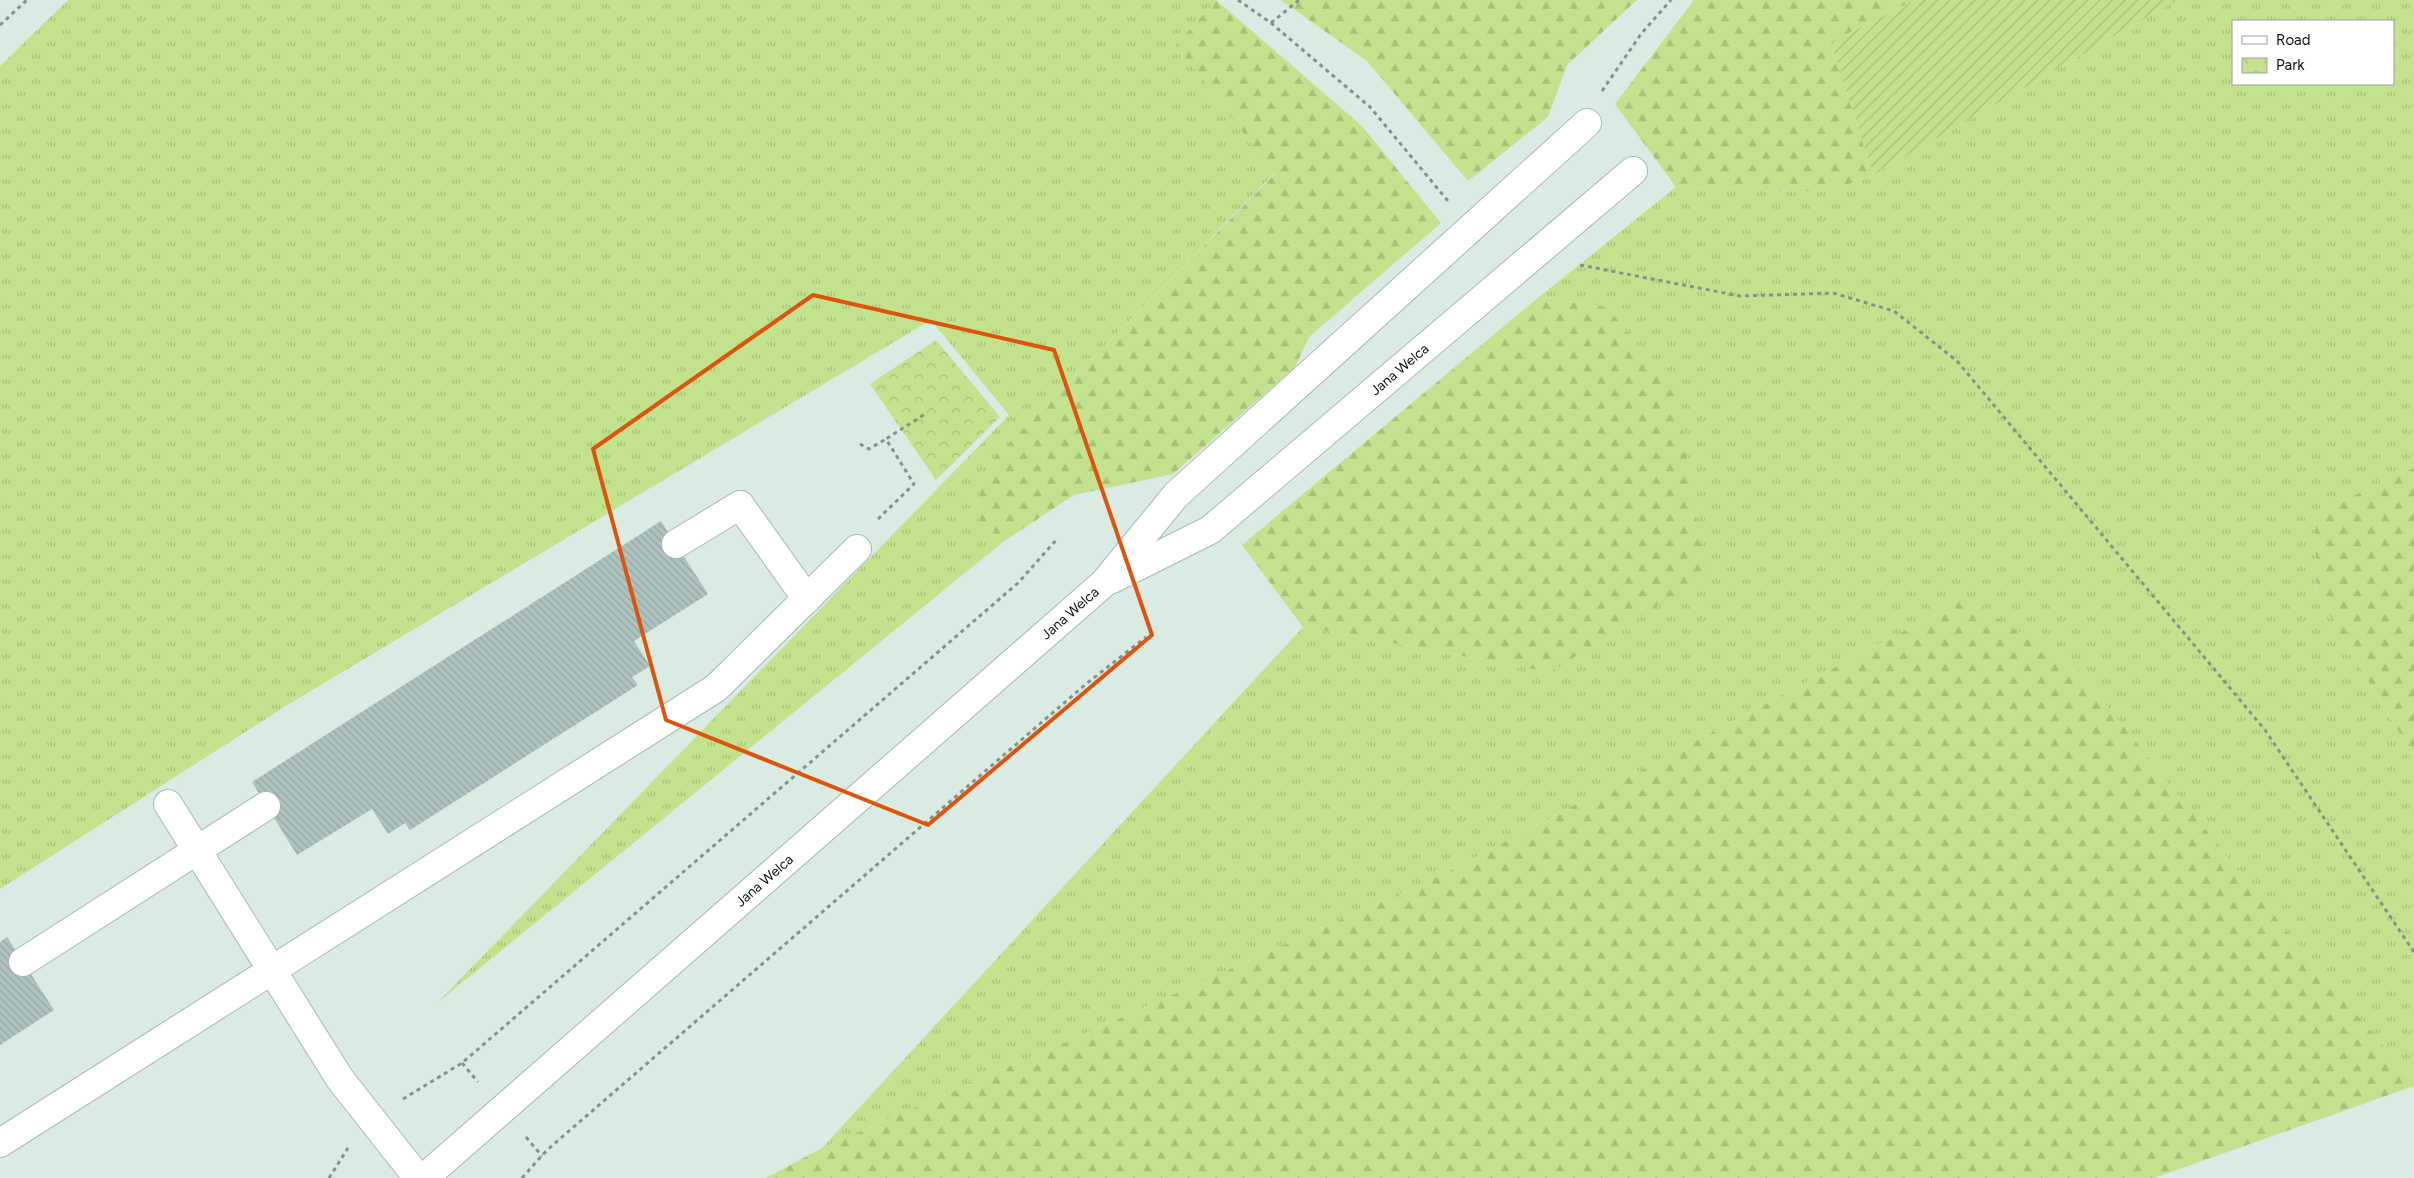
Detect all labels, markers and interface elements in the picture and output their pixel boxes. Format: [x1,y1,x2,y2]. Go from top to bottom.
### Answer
legend [2232,20,2394,85]
text: Road [2276,31,2311,49]
text: Park [2276,56,2305,74]
street label: Jana Welca [1367,340,1432,399]
street label: Jana Welca [1037,583,1102,643]
street label: Jana Welca [732,851,797,910]

